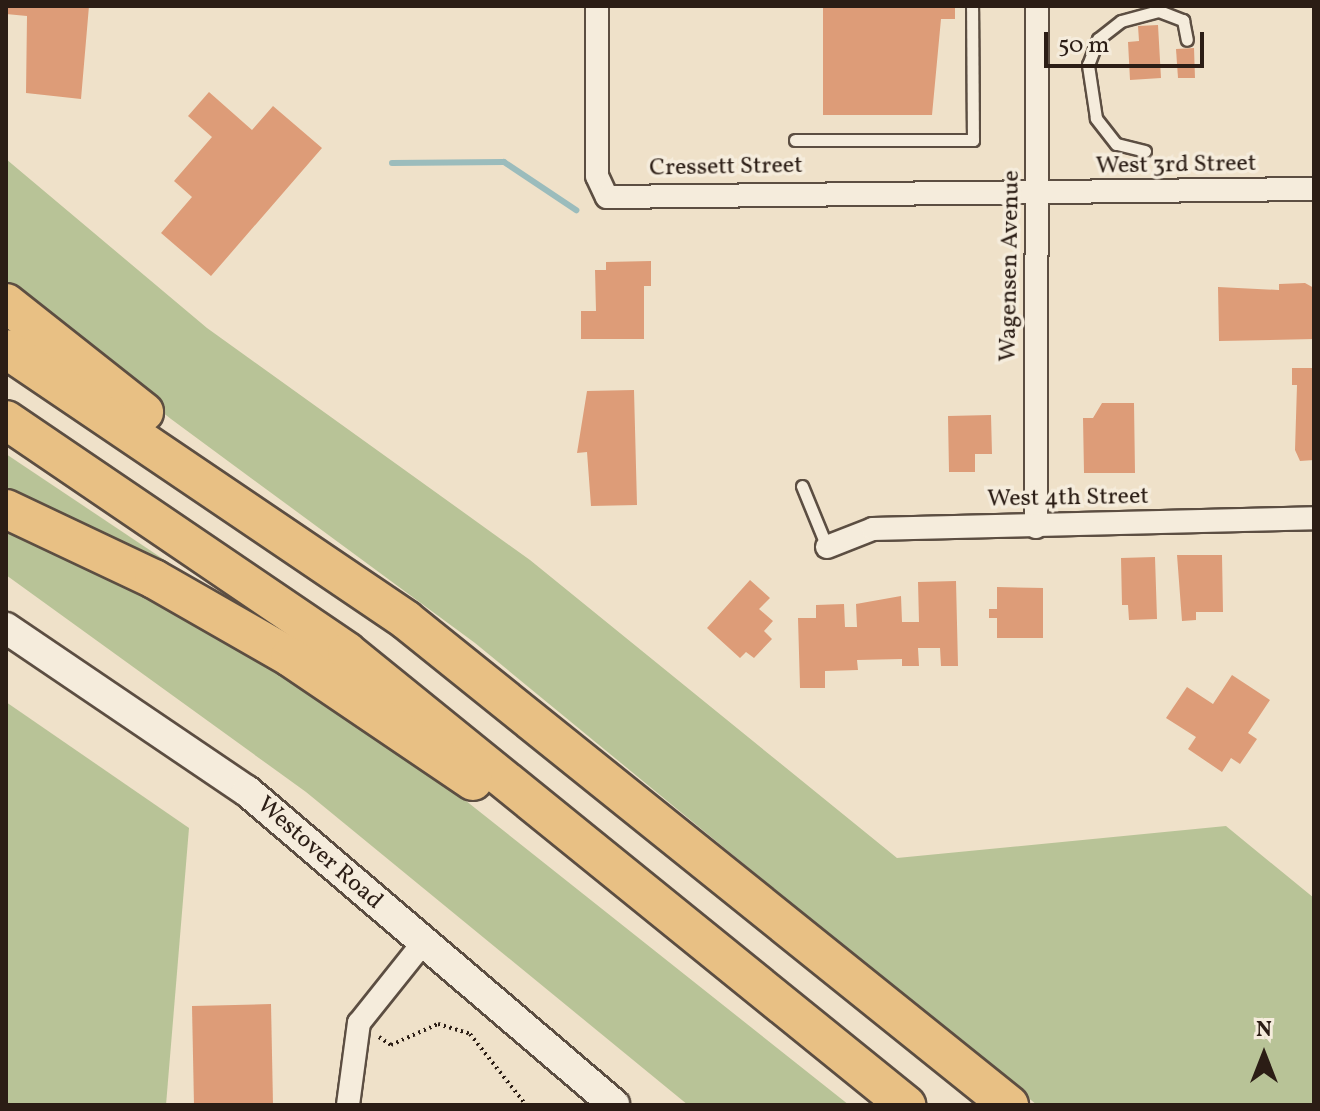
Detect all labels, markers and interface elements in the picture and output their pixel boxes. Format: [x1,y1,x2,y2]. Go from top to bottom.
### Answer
scale bar [1048,16,1208,66]
text: 50 m [1058,29,1110,63]
street label: West 3rd Street [1095,150,1257,182]
street label: Cressett Street [649,152,803,184]
street label: Wagensen Avenue [995,170,1027,362]
street label: West 4th Street [987,483,1149,515]
street label: Westover Road [250,792,388,916]
north arrow [1224,1015,1304,1095]
text: N [1256,1015,1272,1046]

